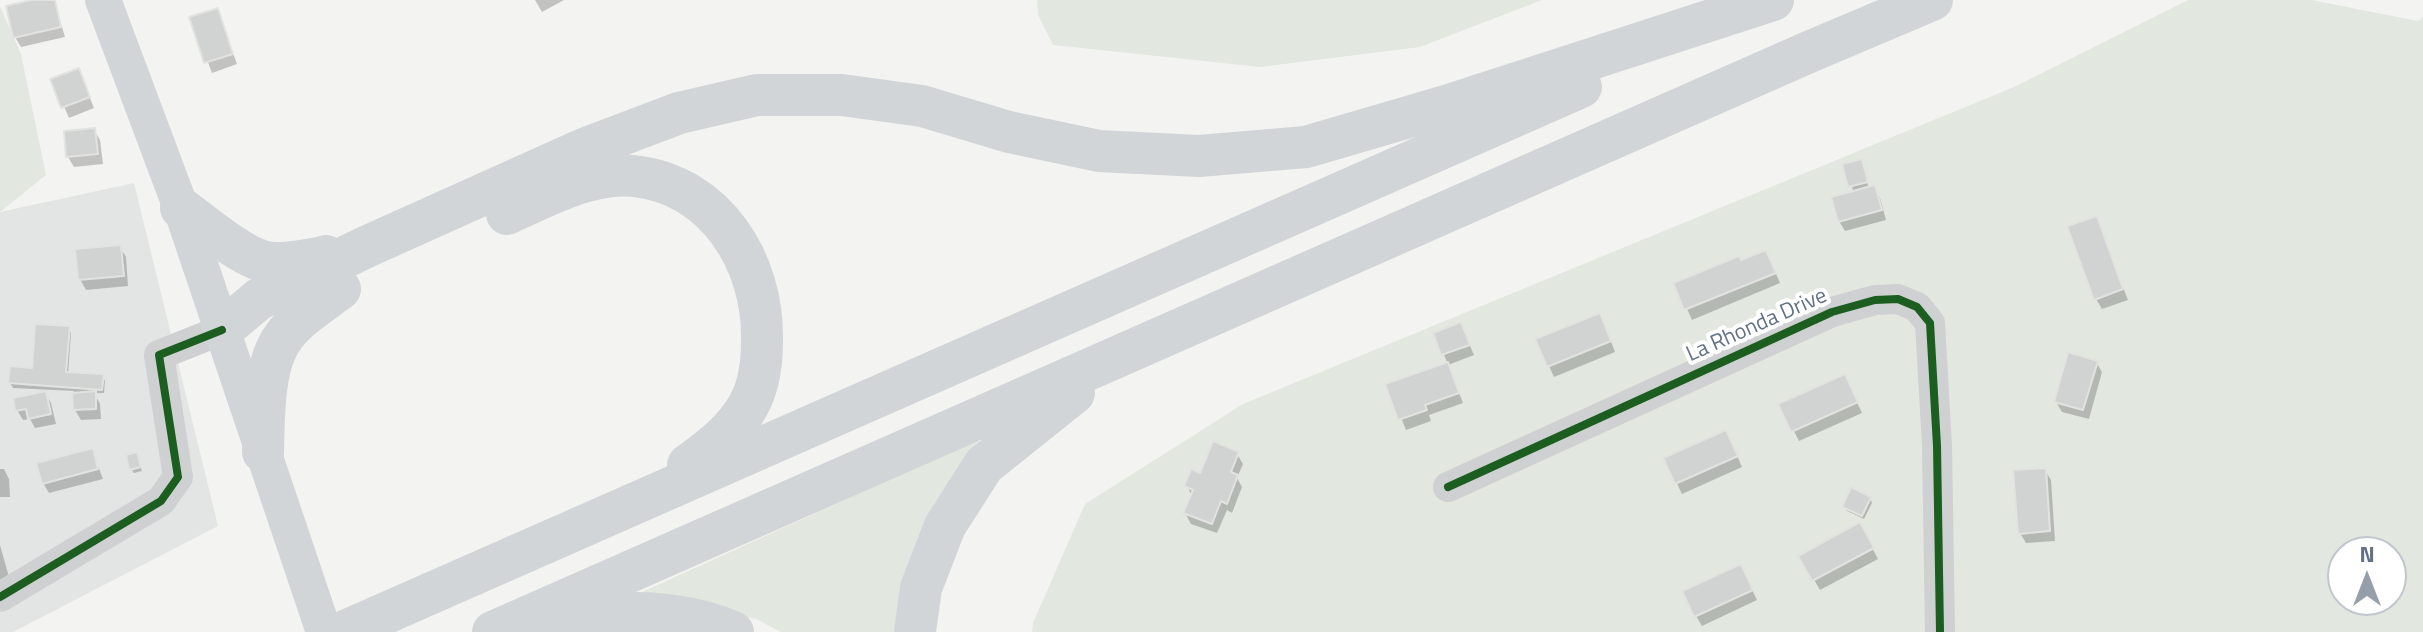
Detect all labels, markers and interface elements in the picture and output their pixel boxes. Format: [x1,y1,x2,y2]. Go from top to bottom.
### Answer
street label: La Rhonda Drive [1683,283,1831,369]
north arrow [2327,536,2407,616]
text: N [2359,537,2375,571]

